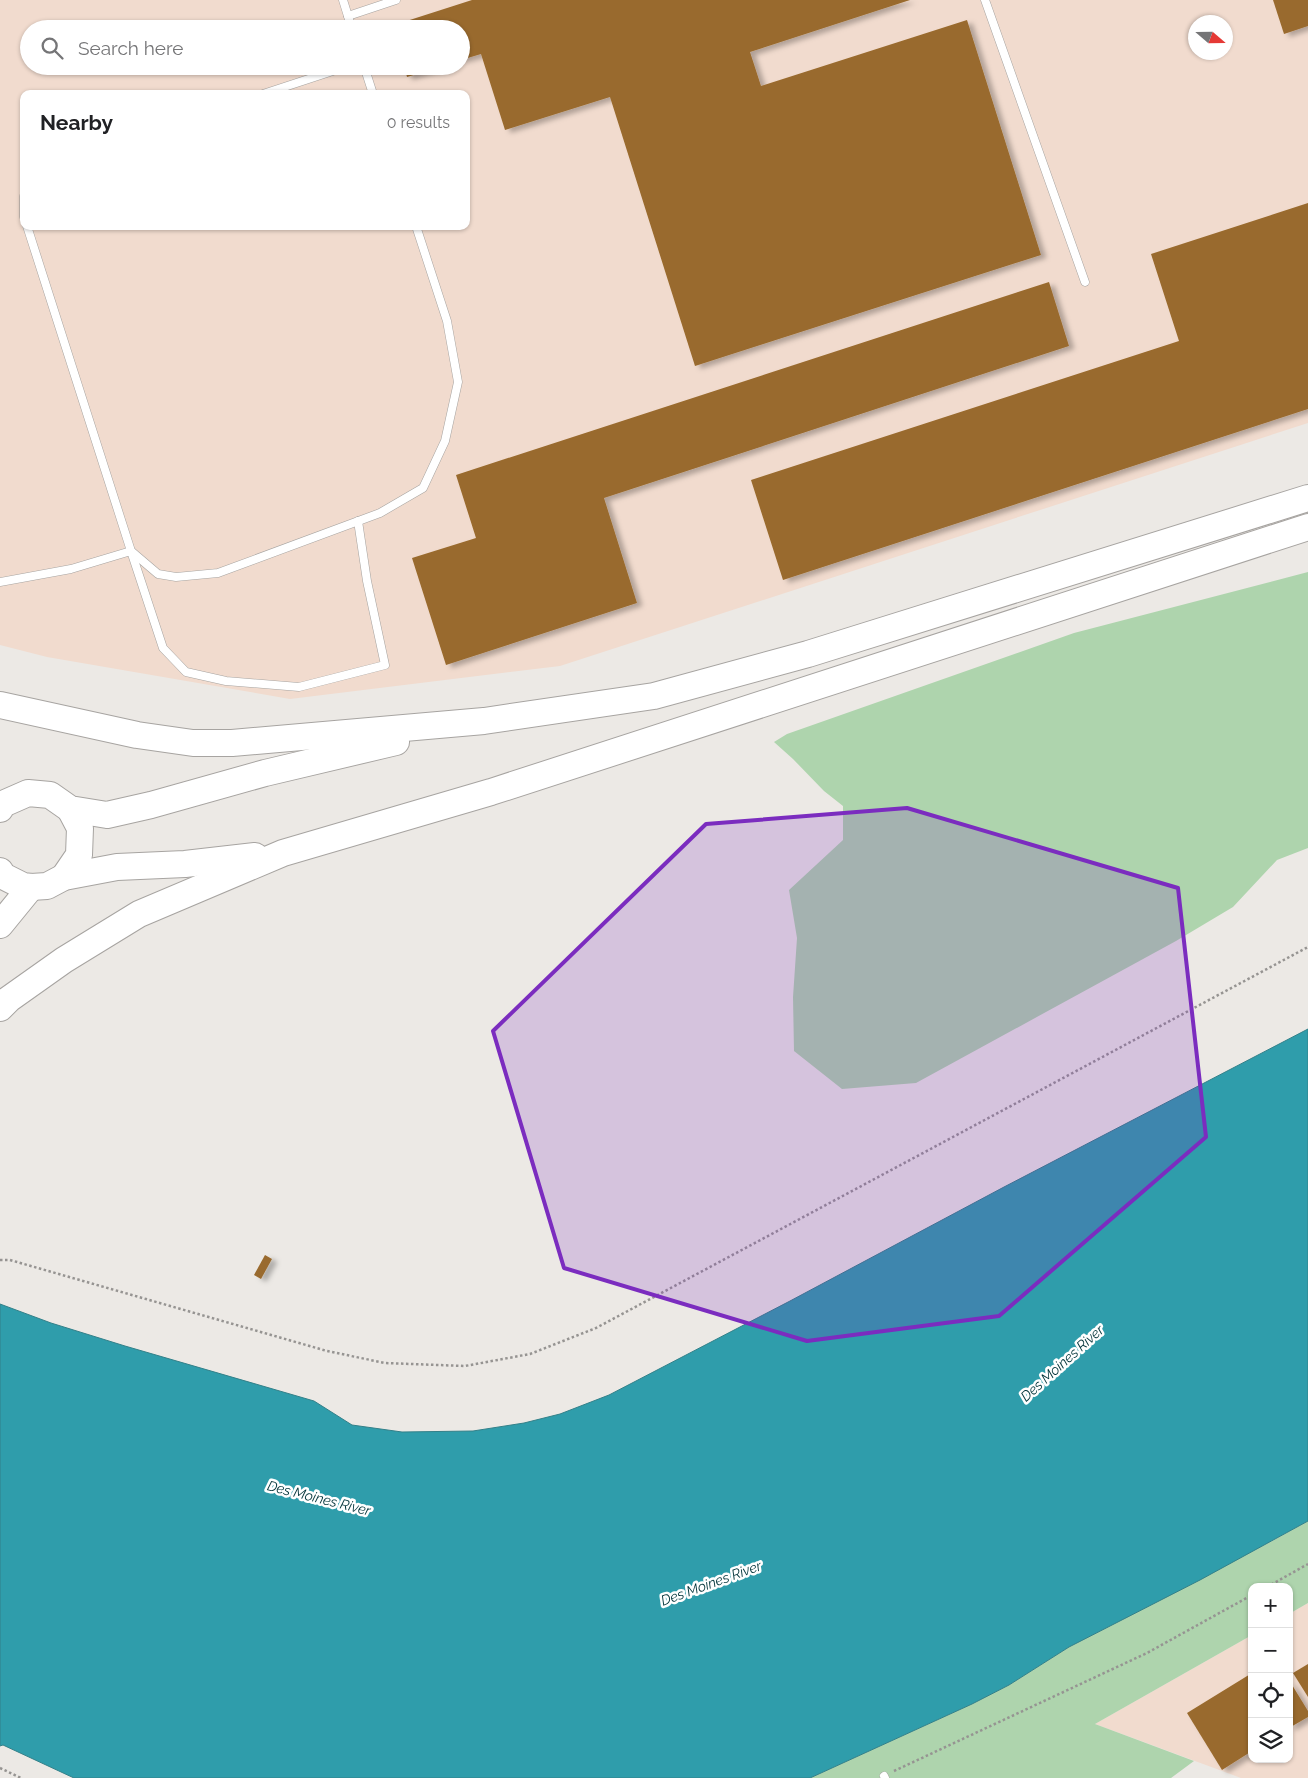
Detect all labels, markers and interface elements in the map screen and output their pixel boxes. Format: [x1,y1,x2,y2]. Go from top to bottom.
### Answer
north arrow [1188,15,1233,60]
search box [20,20,470,75]
icon: search [38,34,66,62]
text: Search here [78,37,184,59]
text: Nearby [40,110,113,135]
text: 0 results [387,113,450,132]
water label: Des Moines River [1017,1321,1108,1404]
water label: Des Moines River [266,1477,373,1519]
water label: Des Moines River [658,1557,765,1609]
map controls [1248,1583,1293,1763]
button: + [1248,1583,1293,1628]
button: − [1248,1628,1293,1673]
button: locate [1248,1673,1293,1718]
button: layers [1248,1718,1293,1763]

